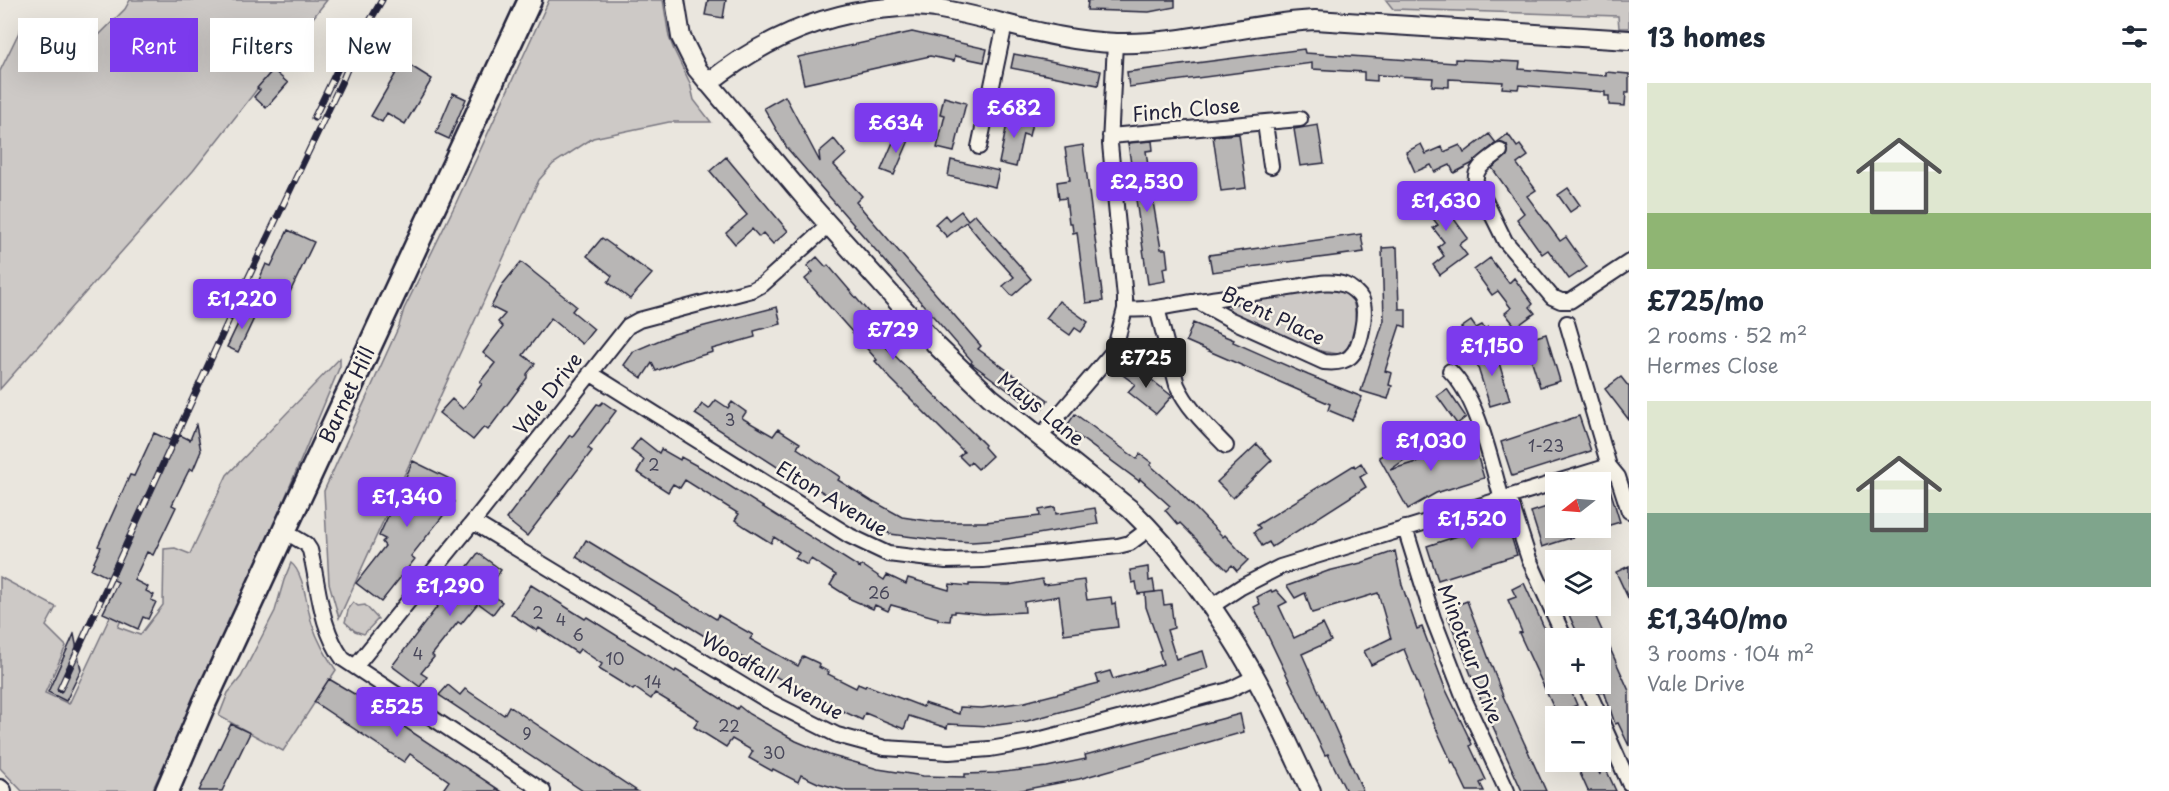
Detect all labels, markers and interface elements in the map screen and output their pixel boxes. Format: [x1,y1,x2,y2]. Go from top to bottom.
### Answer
text: 13 homes [1647,17,1765,56]
chip: Buy [18,18,98,72]
chip: Rent [110,18,198,72]
chip: Filters [210,18,314,72]
chip: New [326,18,412,72]
icon: filters [2118,20,2151,53]
pin: £682 [978,88,1050,139]
street label: Finch Close [1131,89,1241,129]
text: £682 [987,92,1041,122]
pin: £634 [860,103,932,154]
text: £634 [869,107,923,137]
icon: home [1845,122,1953,230]
pin: £2,530 [1098,162,1196,213]
text: £2,530 [1110,166,1184,196]
pin: £1,630 [1397,181,1495,232]
text: £1,630 [1411,185,1481,215]
street label: Brent Place [1217,278,1330,352]
pin: £1,220 [193,279,291,330]
text: £725/mo [1647,281,1764,320]
text: £1,220 [207,283,277,313]
pin: £729 [857,310,929,361]
text: £729 [867,314,919,344]
text: 2 rooms · 52 m² [1647,320,1807,350]
pin: £1,150 [1443,326,1541,377]
text: £1,150 [1461,330,1523,360]
pin: £725 [1110,338,1182,389]
street label: Barnet Hill [311,341,382,448]
text: £725 [1120,342,1172,372]
street label: Vale Drive [505,346,589,441]
text: Hermes Close [1647,350,1779,380]
street label: Mays Lane [992,364,1092,453]
house number: 3 [725,407,735,431]
pin: £1,030 [1382,421,1480,472]
text: £1,030 [1396,425,1466,455]
house number: 1-23 [1528,433,1564,457]
icon: home [1845,440,1953,548]
house number: 2 [648,452,660,476]
street label: Elton Avenue [771,453,894,543]
north arrow [1545,472,1611,538]
map controls [1545,472,1611,772]
pin: £1,340 [358,477,456,528]
text: £1,340 [372,481,442,511]
pin: £1,520 [1423,499,1521,550]
text: £1,520 [1437,503,1507,533]
button: layers [1545,550,1611,616]
pin: £1,290 [401,566,499,617]
text: £1,290 [416,570,484,600]
house number: 26 [868,580,890,604]
street label: Minotaur Drive [1431,580,1511,728]
text: £1,340/mo [1647,599,1787,638]
house number: 2 [532,600,544,624]
house number: 4 [556,607,566,631]
house number: 6 [572,622,584,646]
street label: Woodfall Avenue [696,624,849,727]
button: + [1545,628,1611,694]
text: 3 rooms · 104 m² [1647,638,1814,668]
house number: 4 [413,641,423,665]
house number: 10 [606,646,624,670]
text: Vale Drive [1647,668,1745,698]
house number: 14 [644,669,662,693]
pin: £525 [361,687,433,738]
text: £525 [370,691,424,721]
button: − [1545,706,1611,772]
house number: 22 [718,713,740,737]
house number: 9 [522,721,532,745]
house number: 30 [763,740,785,764]

